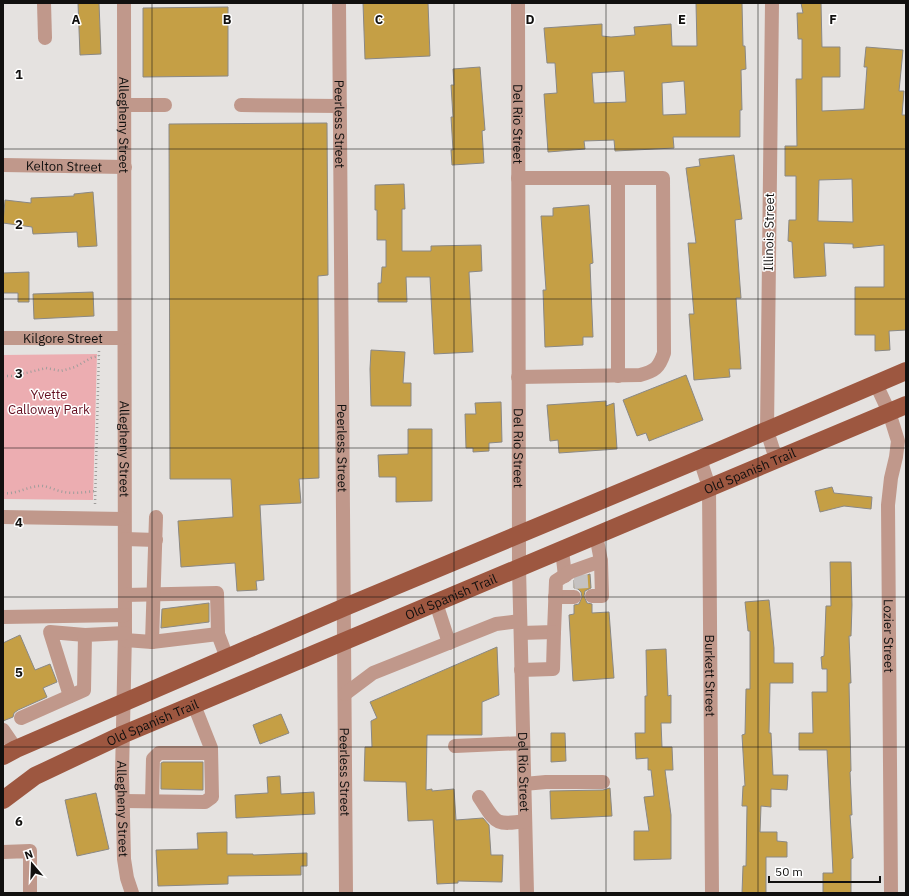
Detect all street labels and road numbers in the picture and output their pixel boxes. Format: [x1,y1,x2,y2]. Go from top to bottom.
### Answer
street label: Allegheny Street [116,77,133,173]
street label: Peerless Street [331,80,349,168]
street label: Del Rio Street [510,84,527,164]
street label: Kelton Street [26,157,102,175]
street label: Illinois Street [760,193,778,271]
street label: Kilgore Street [23,330,103,347]
street label: Allegheny Street [116,401,133,497]
street label: Peerless Street [334,404,351,492]
street label: Del Rio Street [510,408,527,488]
street label: Old Spanish Trail [701,444,798,498]
street label: Old Spanish Trail [402,569,500,623]
street label: Lozier Street [880,599,898,673]
street label: Burkett Street [702,634,719,717]
street label: Old Spanish Trail [104,695,201,750]
street label: Peerless Street [336,728,354,816]
street label: Del Rio Street [515,732,534,812]
street label: Allegheny Street [113,761,132,857]

